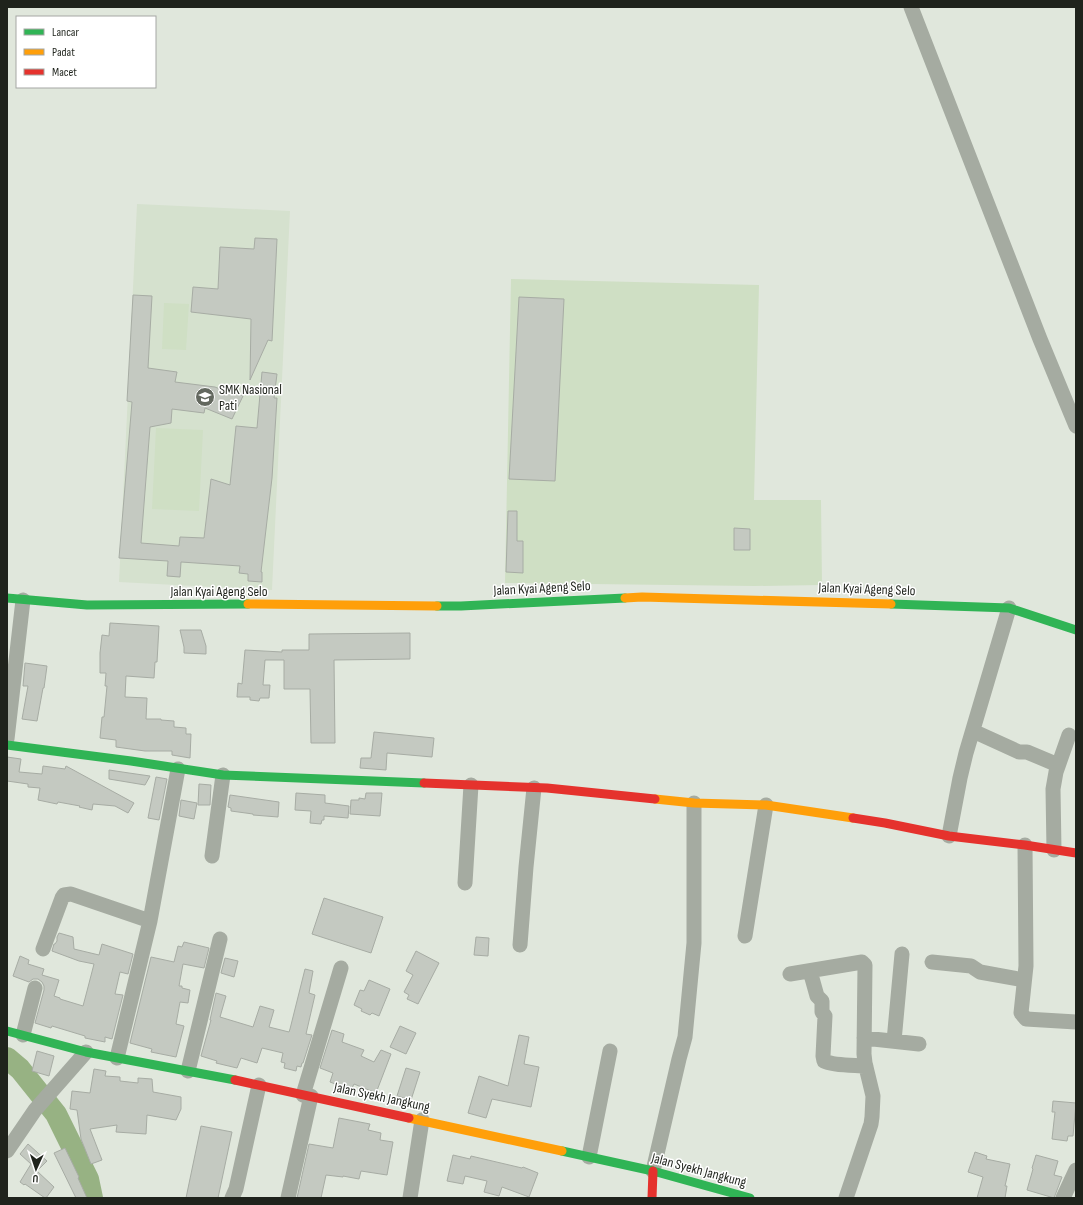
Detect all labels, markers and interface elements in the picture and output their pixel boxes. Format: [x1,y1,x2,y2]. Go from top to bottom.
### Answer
legend [16,16,156,88]
text: Lancar [52,25,79,40]
text: Padat [52,45,75,60]
text: Macet [52,65,77,80]
place label: SMK Nasional Pati [219,381,282,414]
school or university icon: SMK Nasional Pati [194,386,216,408]
street label: Jalan Kyai Ageng Selo [492,577,591,599]
street label: Jalan Kyai Ageng Selo [817,579,916,599]
street label: Jalan Kyai Ageng Selo [169,583,268,600]
street label: Jalan Syekh Jangkung [332,1078,432,1116]
north arrow [16,1149,56,1189]
street label: Jalan Syekh Jangkung [649,1149,749,1191]
text: U [32,1172,39,1185]

